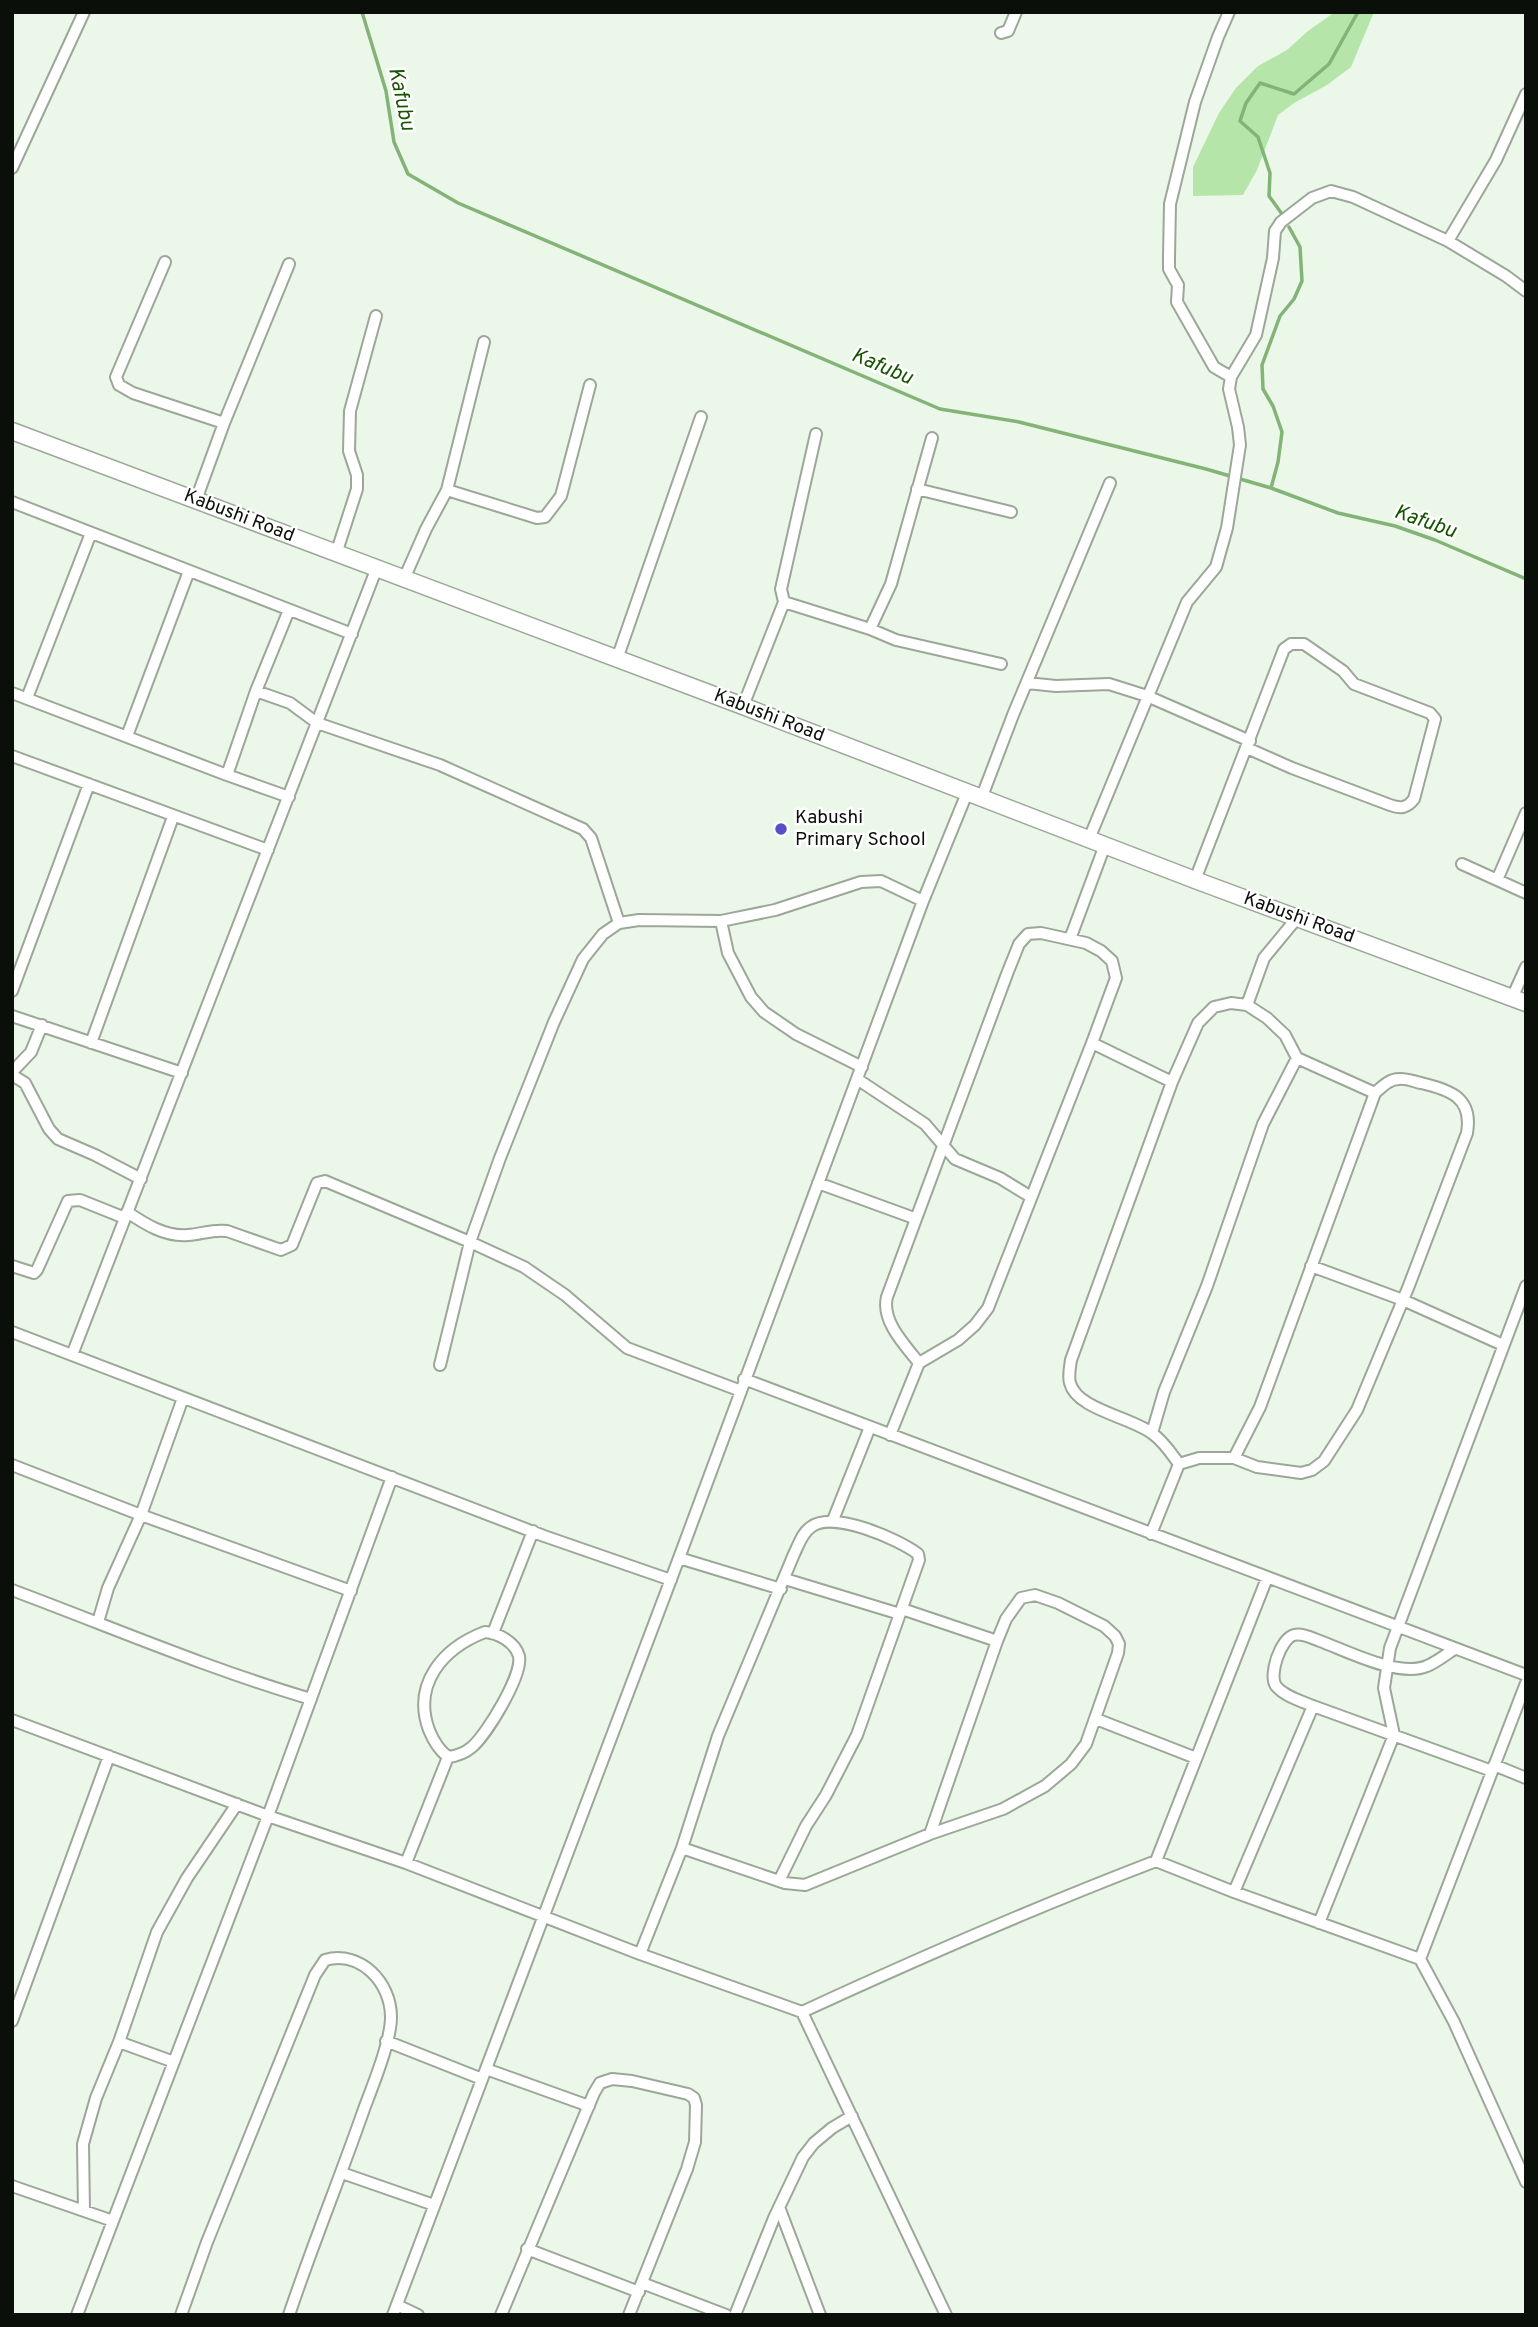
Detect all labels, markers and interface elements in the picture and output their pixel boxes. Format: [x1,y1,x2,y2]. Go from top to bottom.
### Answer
water label: Kafubu [381,65,421,134]
water label: Kafubu [847,342,917,392]
street label: Kabushi Road [180,484,298,548]
water label: Kafubu [1390,499,1460,545]
street label: Kabushi Road [710,684,828,748]
place label: Kabushi Primary School [795,806,926,852]
marker: Kabushi Primary School [773,821,789,837]
street label: Kabushi Road [1240,887,1358,949]

